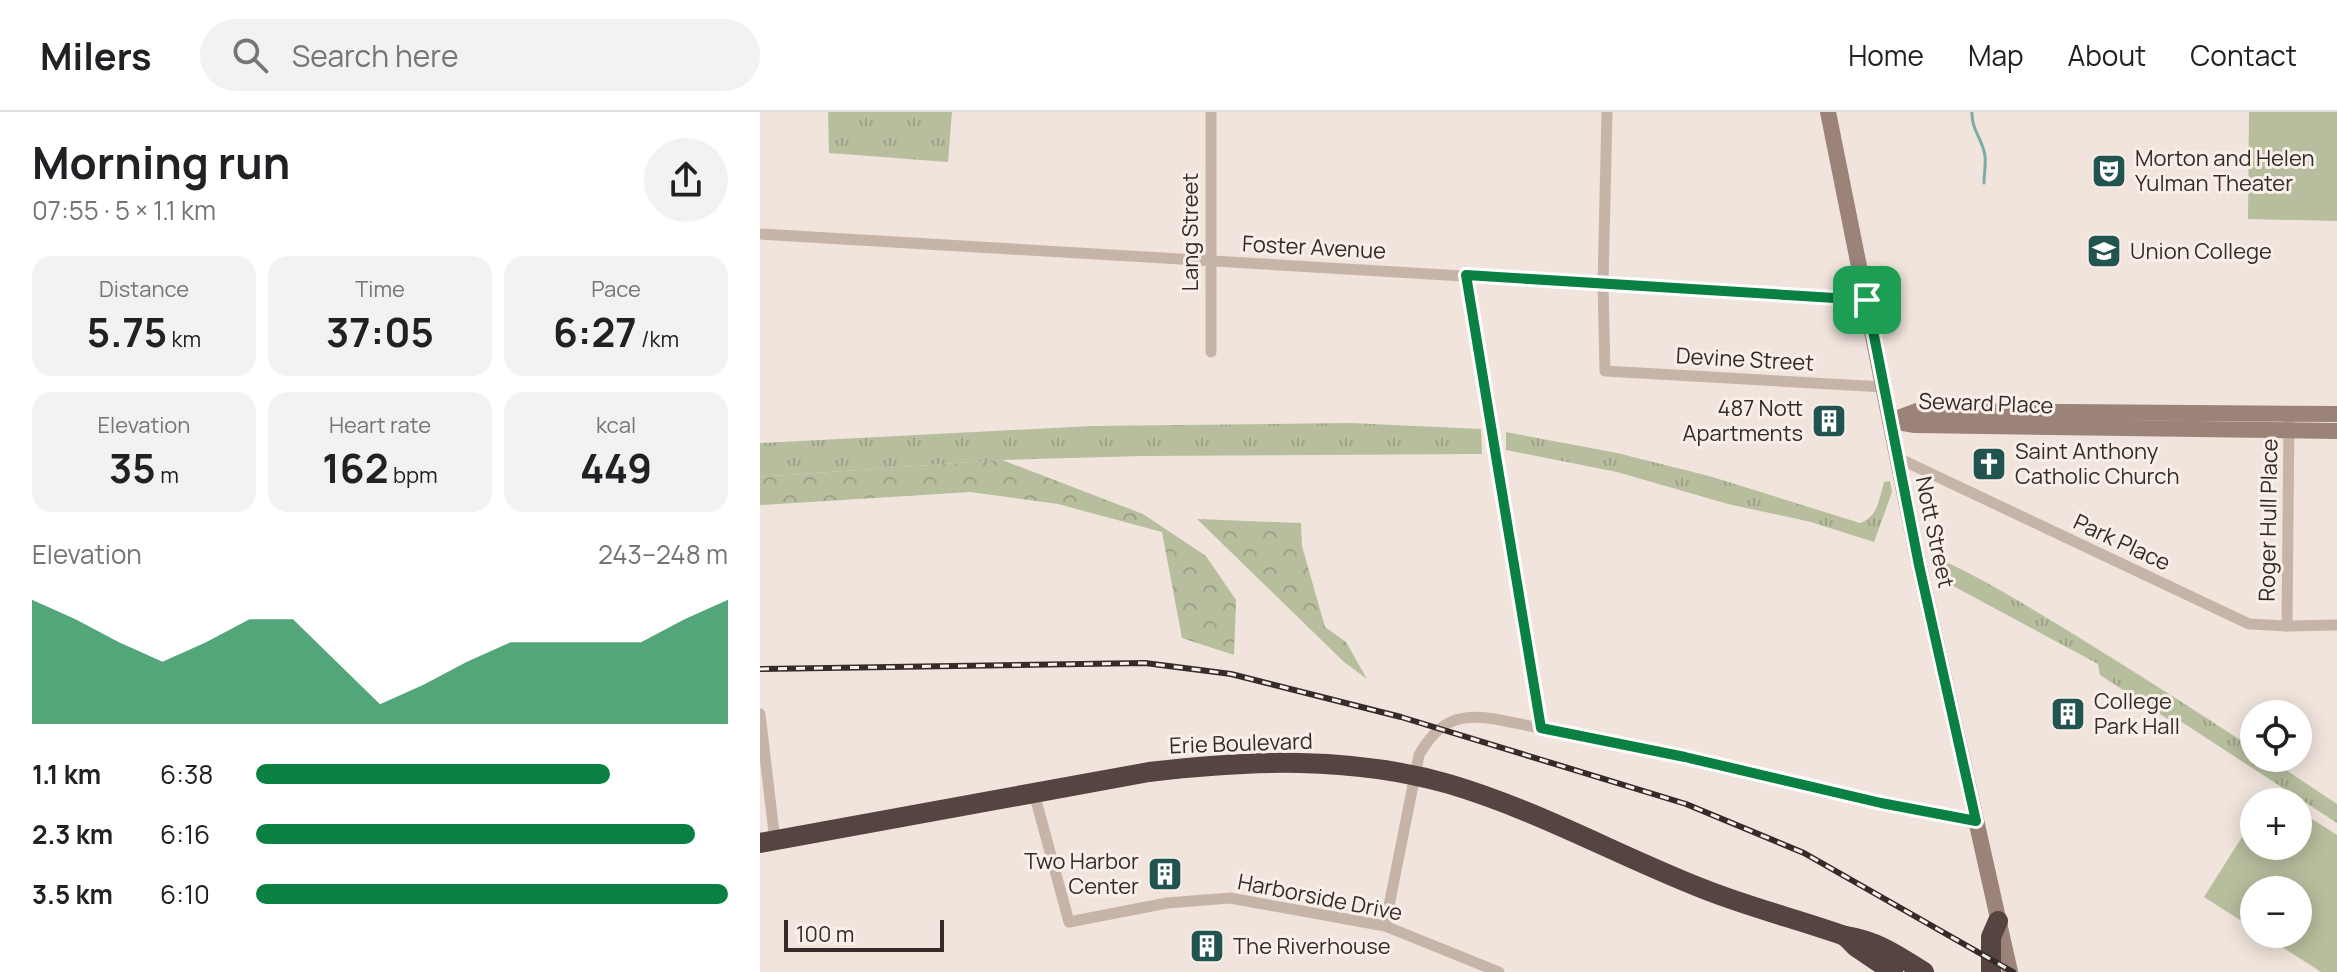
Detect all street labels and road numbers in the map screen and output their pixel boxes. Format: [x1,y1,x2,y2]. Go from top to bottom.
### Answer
street label: Lang Street [1175,173,1205,291]
street label: Foster Avenue [1241,228,1387,266]
street label: Devine Street [1675,340,1815,378]
street label: Seward Place [1918,386,2054,420]
street label: Roger Hull Place [2252,438,2284,602]
street label: Nott Street [1909,473,1961,591]
street label: Park Place [2069,507,2175,578]
street label: Erie Boulevard [1169,726,1313,760]
street label: Harborside Drive [1235,866,1405,928]

